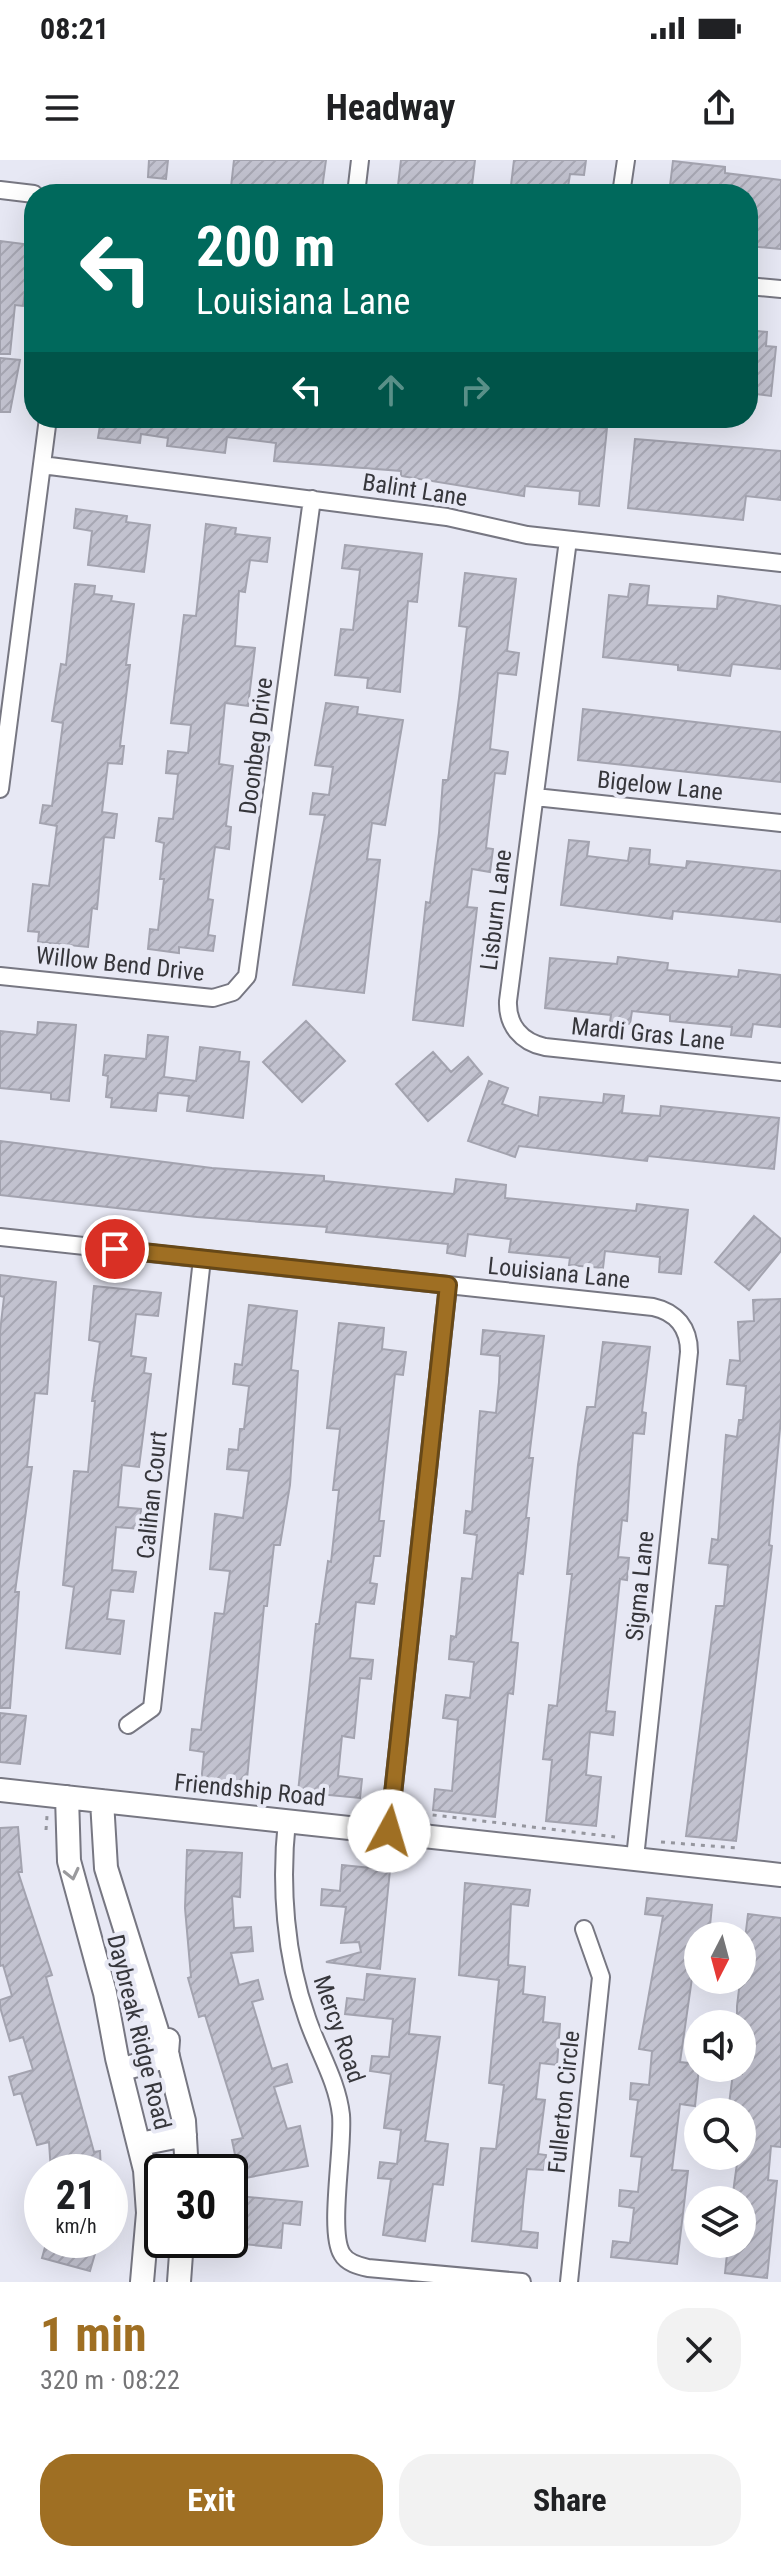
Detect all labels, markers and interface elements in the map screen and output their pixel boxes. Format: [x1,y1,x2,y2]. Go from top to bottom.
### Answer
text: 08:21 [40,11,109,46]
icon: menu [40,86,84,130]
icon: share [697,86,741,130]
text: Headway [326,87,455,129]
text: 200 m [196,214,335,280]
icon: left [64,216,168,320]
text: Louisiana Lane [196,281,410,323]
icon: left [285,368,329,412]
icon: ahead [369,368,413,412]
icon: right [453,368,497,412]
street label: Balint Lane [361,468,469,512]
street label: Doonbeg Drive [234,676,278,816]
street label: Bigelow Lane [596,765,724,807]
street label: Lisburn Lane [475,848,517,972]
street label: Willow Bend Drive [34,941,206,987]
street label: Mardi Gras Lane [570,1012,726,1056]
pin [81,1215,149,1283]
icon: arrive [93,1227,137,1271]
street label: Louisiana Lane [486,1252,632,1294]
street label: Calihan Court [131,1430,173,1560]
street label: Sigma Lane [620,1530,660,1642]
street label: Friendship Road [173,1768,327,1812]
position arrow [347,1789,431,1873]
one-way arrow [63,1867,80,1880]
north arrow [684,1922,756,1994]
map controls [684,1922,756,2258]
street label: Daybreak Ridge Road [101,1932,177,2132]
street label: Mercy Road [308,1972,370,2086]
button: sound [684,2010,756,2082]
street label: Fullerton Circle [543,2029,585,2175]
button: search [684,2098,756,2170]
speed limit sign: 30 [144,2154,248,2258]
text: 21 [56,2172,96,2219]
button: layers [684,2186,756,2258]
text: km/h [55,2214,97,2238]
text: 1 min [40,2306,147,2363]
button: close [657,2308,741,2392]
text: 320 m · 08:22 [40,2365,180,2395]
button: Exit [40,2454,383,2546]
button: Share [399,2454,741,2546]

